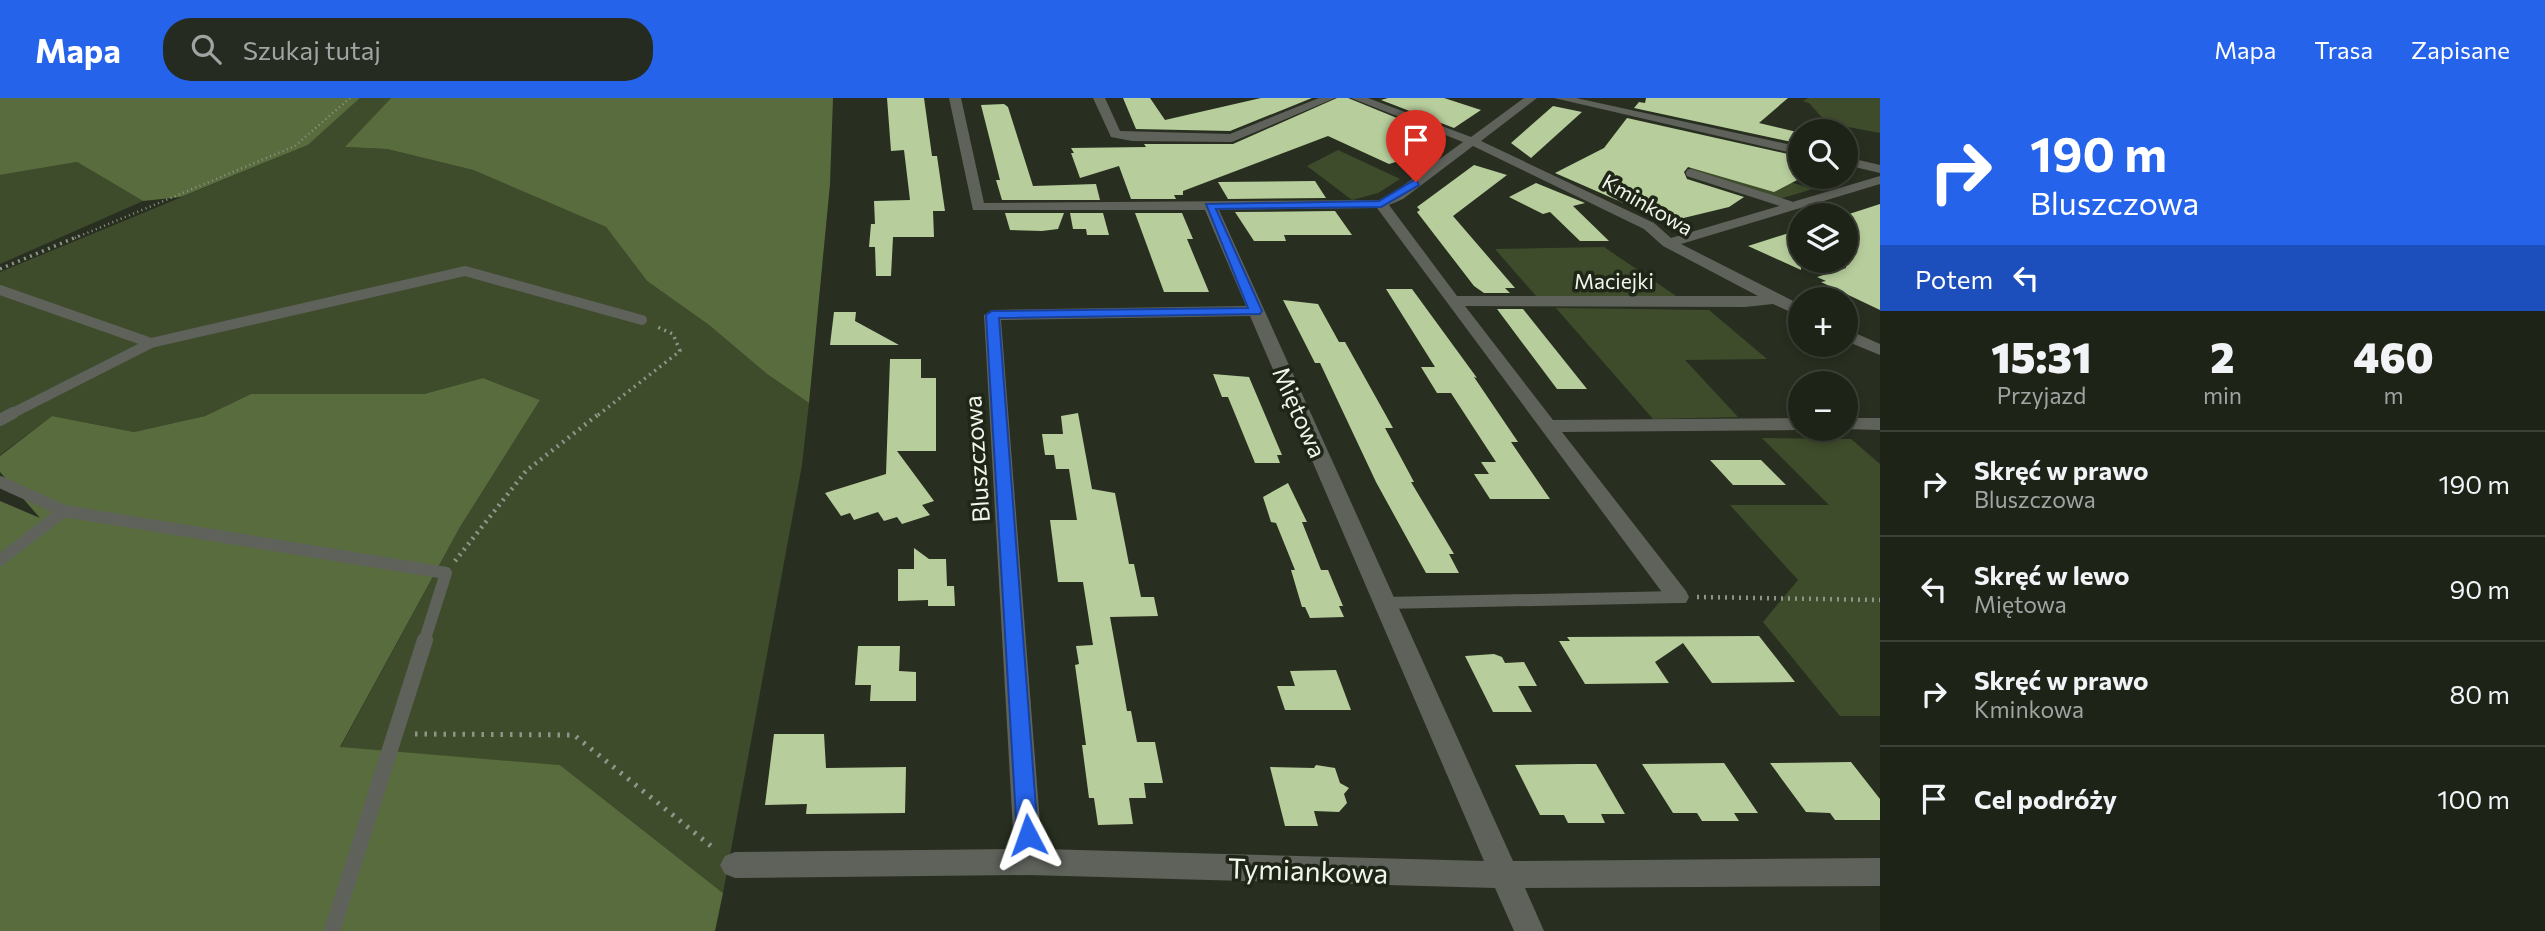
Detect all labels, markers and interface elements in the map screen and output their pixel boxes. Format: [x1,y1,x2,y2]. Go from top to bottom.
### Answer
search box [163,18,653,81]
text: Mapa [35,29,121,70]
icon: search [187,30,225,68]
text: Szukaj tutaj [243,34,381,65]
text: Mapa [2214,35,2276,64]
text: Trasa [2314,35,2373,64]
text: Zapisane [2411,35,2510,64]
pin [1386,110,1446,182]
map controls [1788,119,1858,441]
button: search [1788,119,1858,189]
icon: arrive [1397,121,1435,159]
text: 190 m [2030,122,2167,182]
icon: right [1915,126,2006,217]
street label: Kminkowa [1598,168,1698,240]
text: Bluszczowa [2030,182,2199,222]
button: layers [1788,203,1858,273]
icon: left [2007,259,2045,297]
text: Potem [1915,263,1993,294]
street label: Maciejki [1574,268,1654,293]
button: + [1788,287,1858,357]
text: 15:31 [1991,330,2092,382]
text: 2 [2210,330,2235,382]
text: 460 [2353,330,2434,382]
street label: Miętowa [1267,362,1333,462]
button: − [1788,371,1858,441]
text: Przyjazd [1997,381,2086,409]
text: min [2203,381,2242,409]
text: m [2383,381,2404,409]
street label: Bluszczowa [957,395,995,523]
text: Skręć w prawo [1974,454,2149,485]
icon: right [1915,465,1953,503]
text: 190 m [2438,468,2510,499]
text: Bluszczowa [1974,485,2096,513]
text: Skręć w lewo [1974,559,2130,590]
icon: left [1915,570,1953,608]
text: 90 m [2450,573,2510,604]
text: Miętowa [1974,590,2067,618]
text: Skręć w prawo [1974,664,2149,695]
icon: right [1915,675,1953,713]
text: 80 m [2450,678,2510,709]
text: Kminkowa [1974,695,2084,723]
icon: arrive [1915,780,1953,818]
text: Cel podróży [1974,783,2117,814]
text: 100 m [2437,783,2510,814]
position arrow [991,798,1065,872]
street label: Tymiankowa [1227,850,1389,890]

